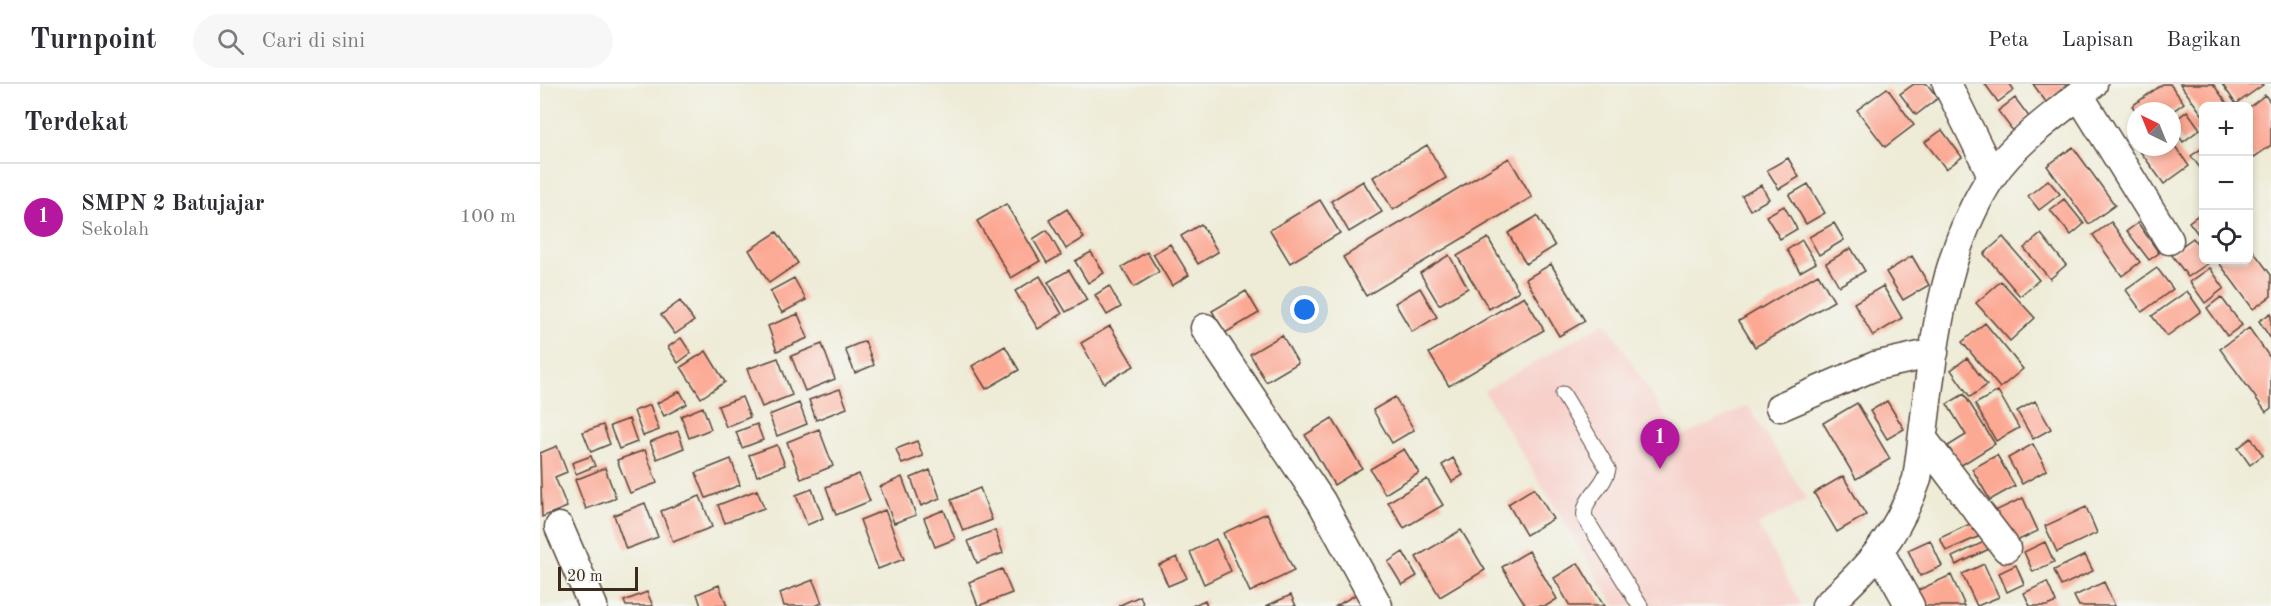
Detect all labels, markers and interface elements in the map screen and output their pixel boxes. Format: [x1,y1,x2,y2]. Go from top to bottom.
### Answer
search box [193,14,613,68]
icon: search [214,25,247,58]
text: Turnpoint [30,27,157,55]
text: Cari di sini [262,30,365,52]
text: Peta [1988,30,2029,51]
text: Lapisan [2062,30,2133,51]
text: Bagikan [2166,30,2241,51]
north arrow [2127,102,2181,156]
map controls [2199,102,2253,264]
button: + [2199,102,2253,156]
text: Terdekat [24,110,128,136]
button: − [2199,156,2253,210]
text: SMPN 2 Batujajar [81,193,264,215]
text: 1 [38,207,49,227]
text: 100 m [460,207,516,227]
button: locate [2199,210,2253,264]
text: Sekolah [81,220,149,240]
your location [1290,295,1319,324]
pin: 1 [1640,420,1680,469]
scale bar [558,564,638,592]
text: 20 m [567,569,603,585]

